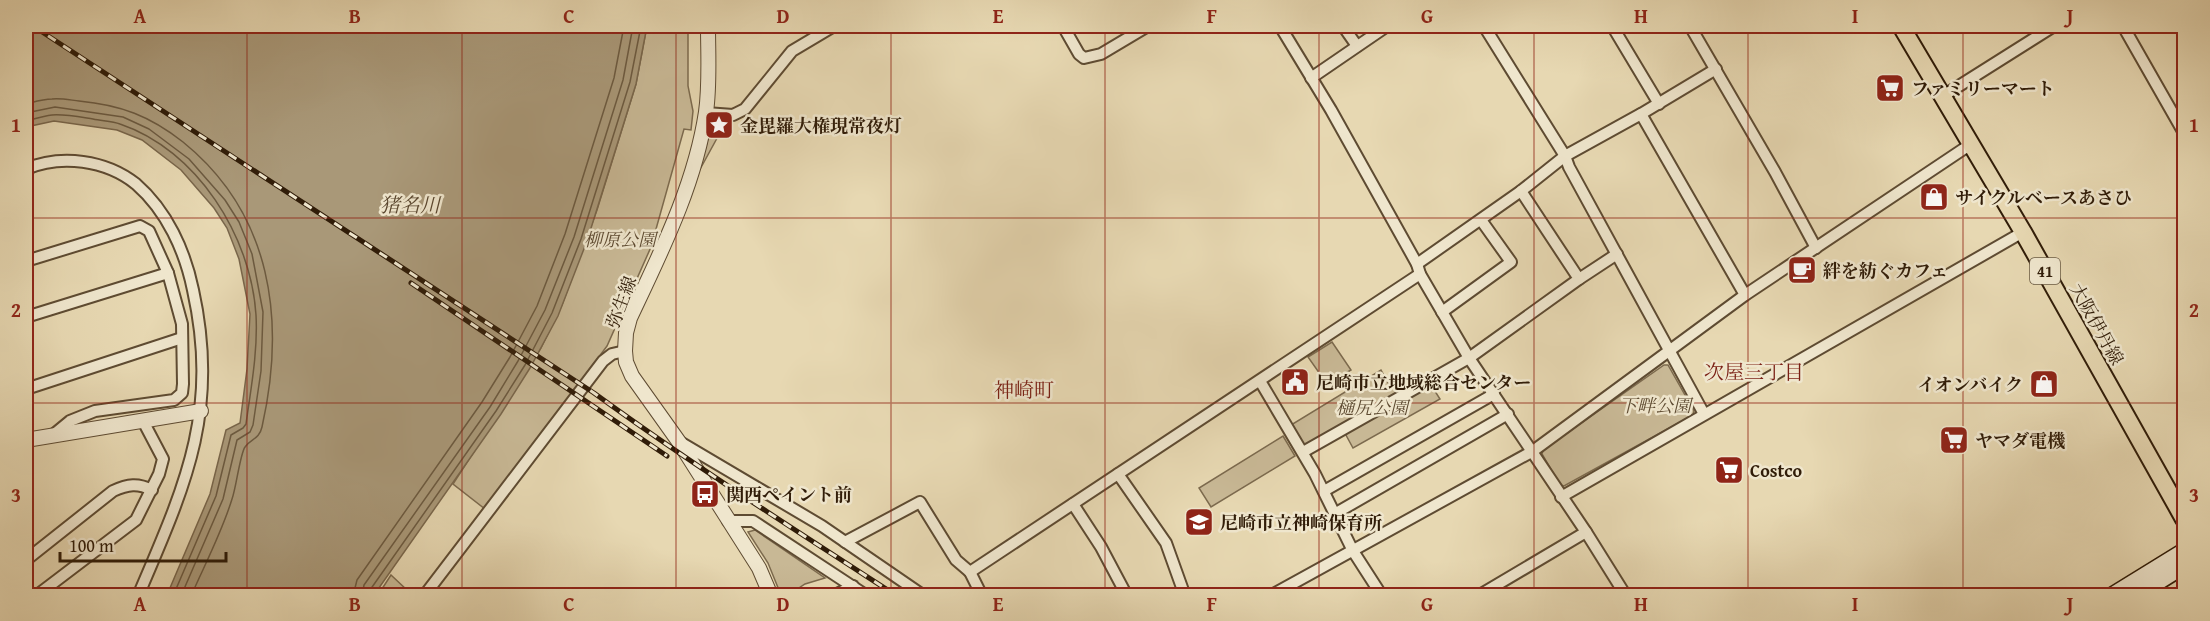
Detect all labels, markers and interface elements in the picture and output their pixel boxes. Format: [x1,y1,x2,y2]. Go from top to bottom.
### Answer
text: A [134,1,147,30]
text: B [349,1,361,30]
text: C [563,1,575,30]
text: D [776,1,790,30]
text: E [993,1,1004,30]
text: F [1207,1,1217,30]
text: G [1421,1,1433,30]
text: H [1634,1,1648,30]
text: I [1852,1,1858,30]
text: J [2064,1,2074,30]
supermarket icon: ファミリーマート [1874,72,1906,104]
place label: ファミリーマート [1911,75,2055,102]
place icon: 金毘羅大権現常夜灯 [703,109,735,141]
text: 1 [11,110,21,139]
text: 1 [2189,110,2199,139]
place label: 金毘羅大権現常夜灯 [740,112,902,139]
shop icon: サイクルベースあさひ [1918,181,1950,213]
place label: サイクルベースあさひ [1955,184,2132,211]
water label: 猪名川 [380,190,442,219]
park label: 柳原公園 [584,226,659,253]
cafe icon: 絆を紡ぐカフェ [1786,254,1818,286]
place label: 絆を紡ぐカフェ [1823,257,1948,284]
road number: 41 [2030,258,2060,284]
street label: 弥生線 [599,272,643,332]
street label: 大阪伊丹線 [2063,278,2131,370]
text: 2 [11,295,21,324]
text: 2 [2189,295,2199,324]
district label: 次屋三丁目 [1704,357,1804,386]
public building icon: 尼崎市立地域総合センター [1279,366,1311,398]
shop icon: イオンバイク [2028,368,2060,400]
place label: 尼崎市立地域総合センター [1316,369,1531,396]
place label: イオンバイク [1917,371,2023,398]
district label: 神崎町 [994,375,1054,404]
park label: 下畔公園 [1619,392,1694,419]
park label: 樋尻公園 [1336,394,1411,421]
supermarket icon: ヤマダ電機 [1938,424,1970,456]
place label: ヤマダ電機 [1975,427,2065,454]
supermarket icon: Costco [1713,454,1745,486]
place label: Costco [1750,457,1803,484]
bus stop icon: 関西ペイント前 [689,478,721,510]
text: 3 [11,480,21,509]
text: 3 [2189,480,2199,509]
place label: 関西ペイント前 [726,481,852,508]
school or university icon: 尼崎市立神崎保育所 [1183,506,1215,538]
place label: 尼崎市立神崎保育所 [1220,509,1382,536]
scale bar [60,525,226,563]
text: 100 m [69,532,114,559]
text: A [134,589,147,618]
text: B [349,589,361,618]
text: C [563,589,575,618]
text: D [776,589,790,618]
text: E [993,589,1004,618]
text: F [1207,589,1217,618]
text: G [1421,589,1433,618]
text: H [1634,589,1648,618]
text: I [1852,589,1858,618]
text: J [2064,589,2074,618]

